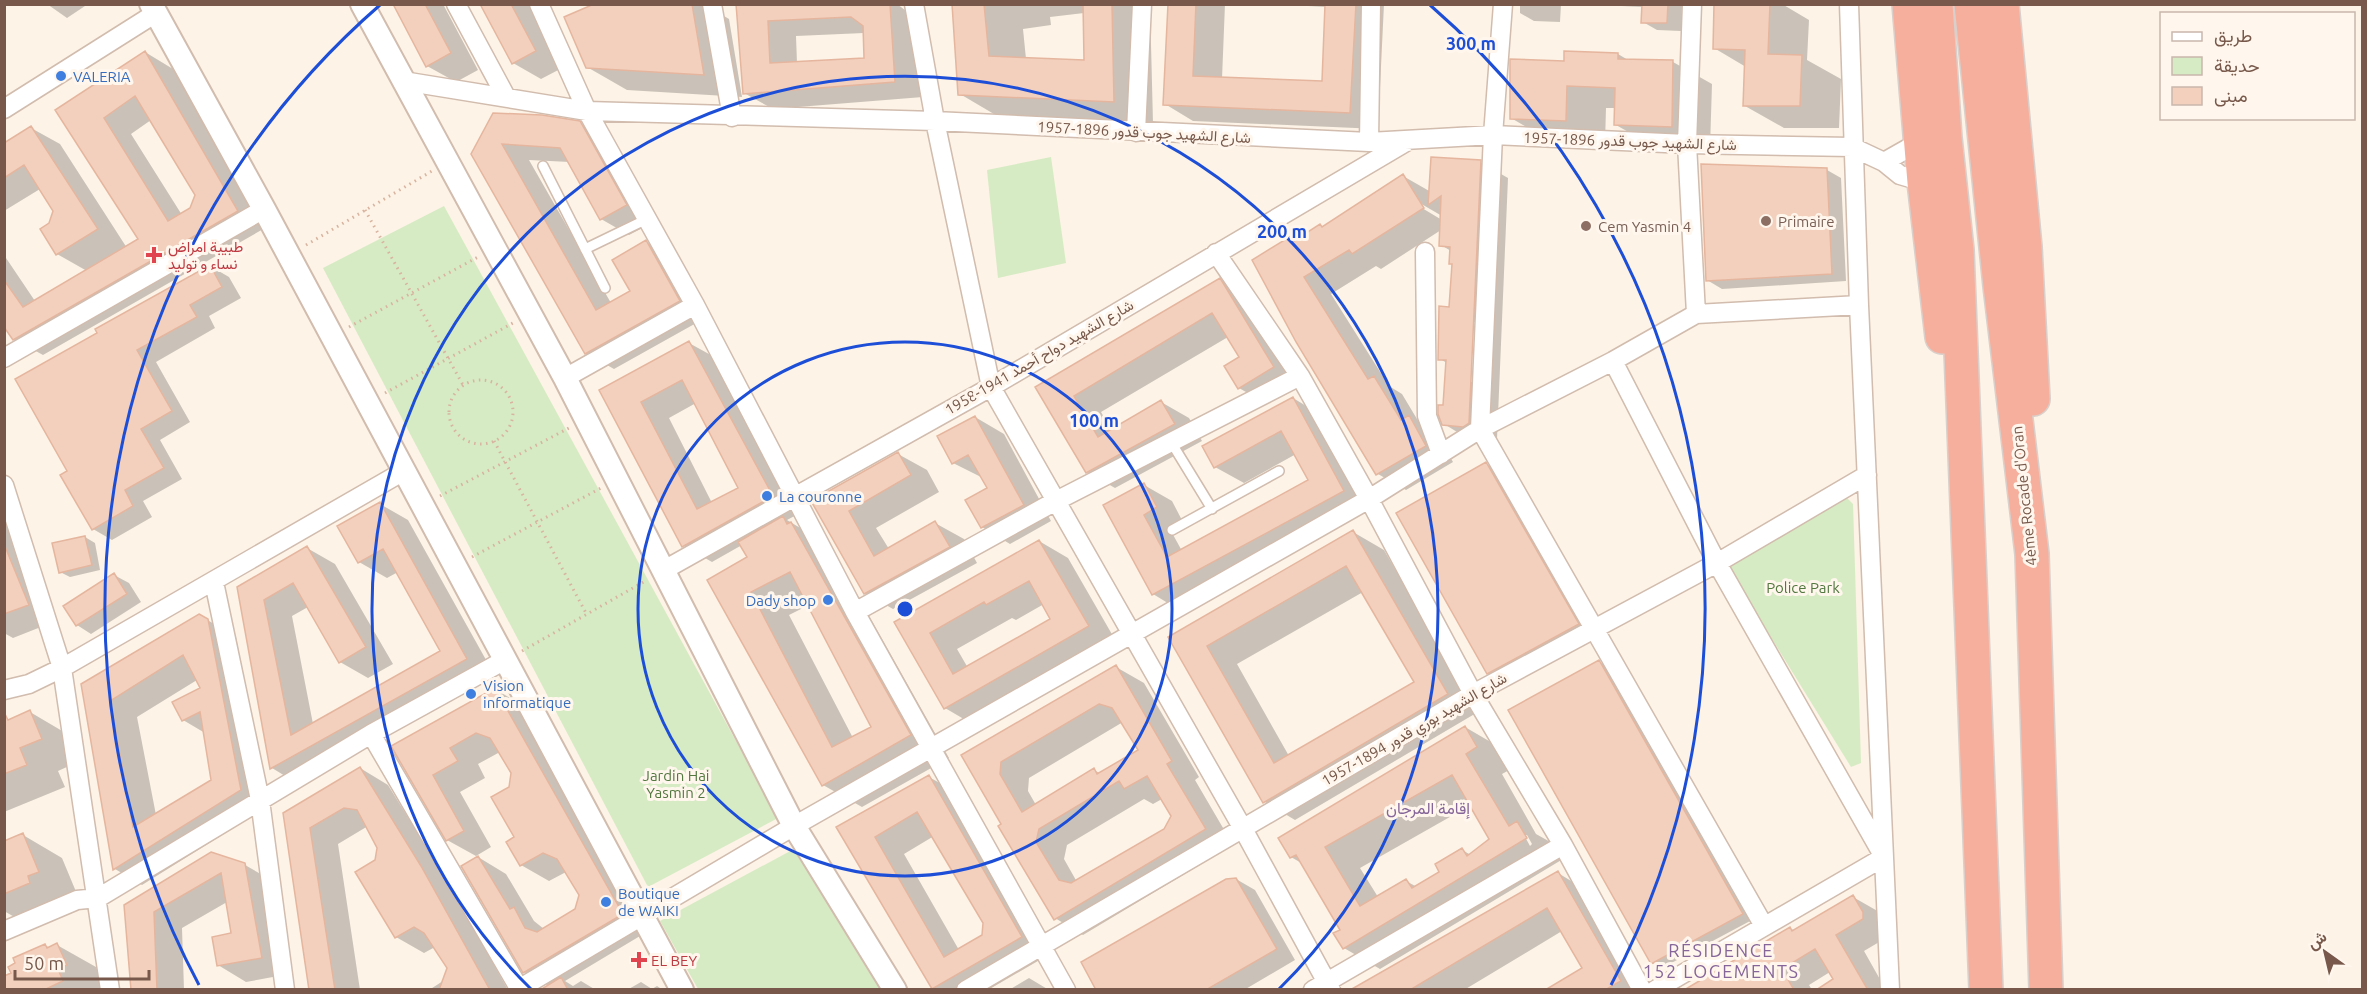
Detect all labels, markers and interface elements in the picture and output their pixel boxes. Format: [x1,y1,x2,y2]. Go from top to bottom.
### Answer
legend [2160,12,2355,120]
text: طريق [2214,25,2252,47]
text: 300 m [1446,33,1496,53]
text: حديقة [2214,55,2260,76]
place label: VALERIA [73,68,131,85]
marker: VALERIA [54,69,68,83]
text: مبنى [2214,85,2248,107]
street label: شارع الشهيد جوب قدور 1896-1957 [1037,118,1251,149]
street label: شارع الشهيد جوب قدور 1896-1957 [1523,129,1737,156]
place label: Primaire [1778,213,1835,230]
marker: Primaire [1759,214,1773,228]
place label: Cem Yasmin 4 [1598,218,1691,235]
marker: Cem Yasmin 4 [1579,219,1593,233]
text: 200 m [1257,221,1307,241]
place label: طبيبة امراض نساء و توليد [168,238,243,273]
marker: طبيبة امراض نساء و توليد [145,246,163,264]
street label: شارع الشهيد دواح أحمد 1941-1958 [942,296,1138,421]
text: 100 m [1069,410,1119,430]
street label: 4ème Rocade d'Oran [2008,425,2040,567]
place label: La couronne [779,488,862,505]
marker: La couronne [760,489,774,503]
park label: Police Park [1766,579,1840,596]
place label: Dady shop [746,592,816,609]
marker: Dady shop [821,593,835,607]
centre of rings [895,599,915,619]
street label: شارع الشهيد بوري قدور 1894-1957 [1318,669,1512,793]
place label: Vision informatique [483,677,571,711]
marker: Vision informatique [464,687,478,701]
park label: Jardin Hai Yasmin 2 [643,767,710,801]
district label: إقامة المرجان [1386,799,1470,819]
place label: Boutique de WAIKI [618,885,680,919]
marker: Boutique de WAIKI [599,895,613,909]
north arrow [2295,922,2355,982]
text: ش [2304,927,2330,953]
district label: RÉSIDENCE 152 LOGEMENTS [1643,939,1799,981]
scale bar [15,943,148,981]
place label: EL BEY [651,952,697,969]
text: 50 m [24,953,64,973]
marker: EL BEY [632,953,646,967]

